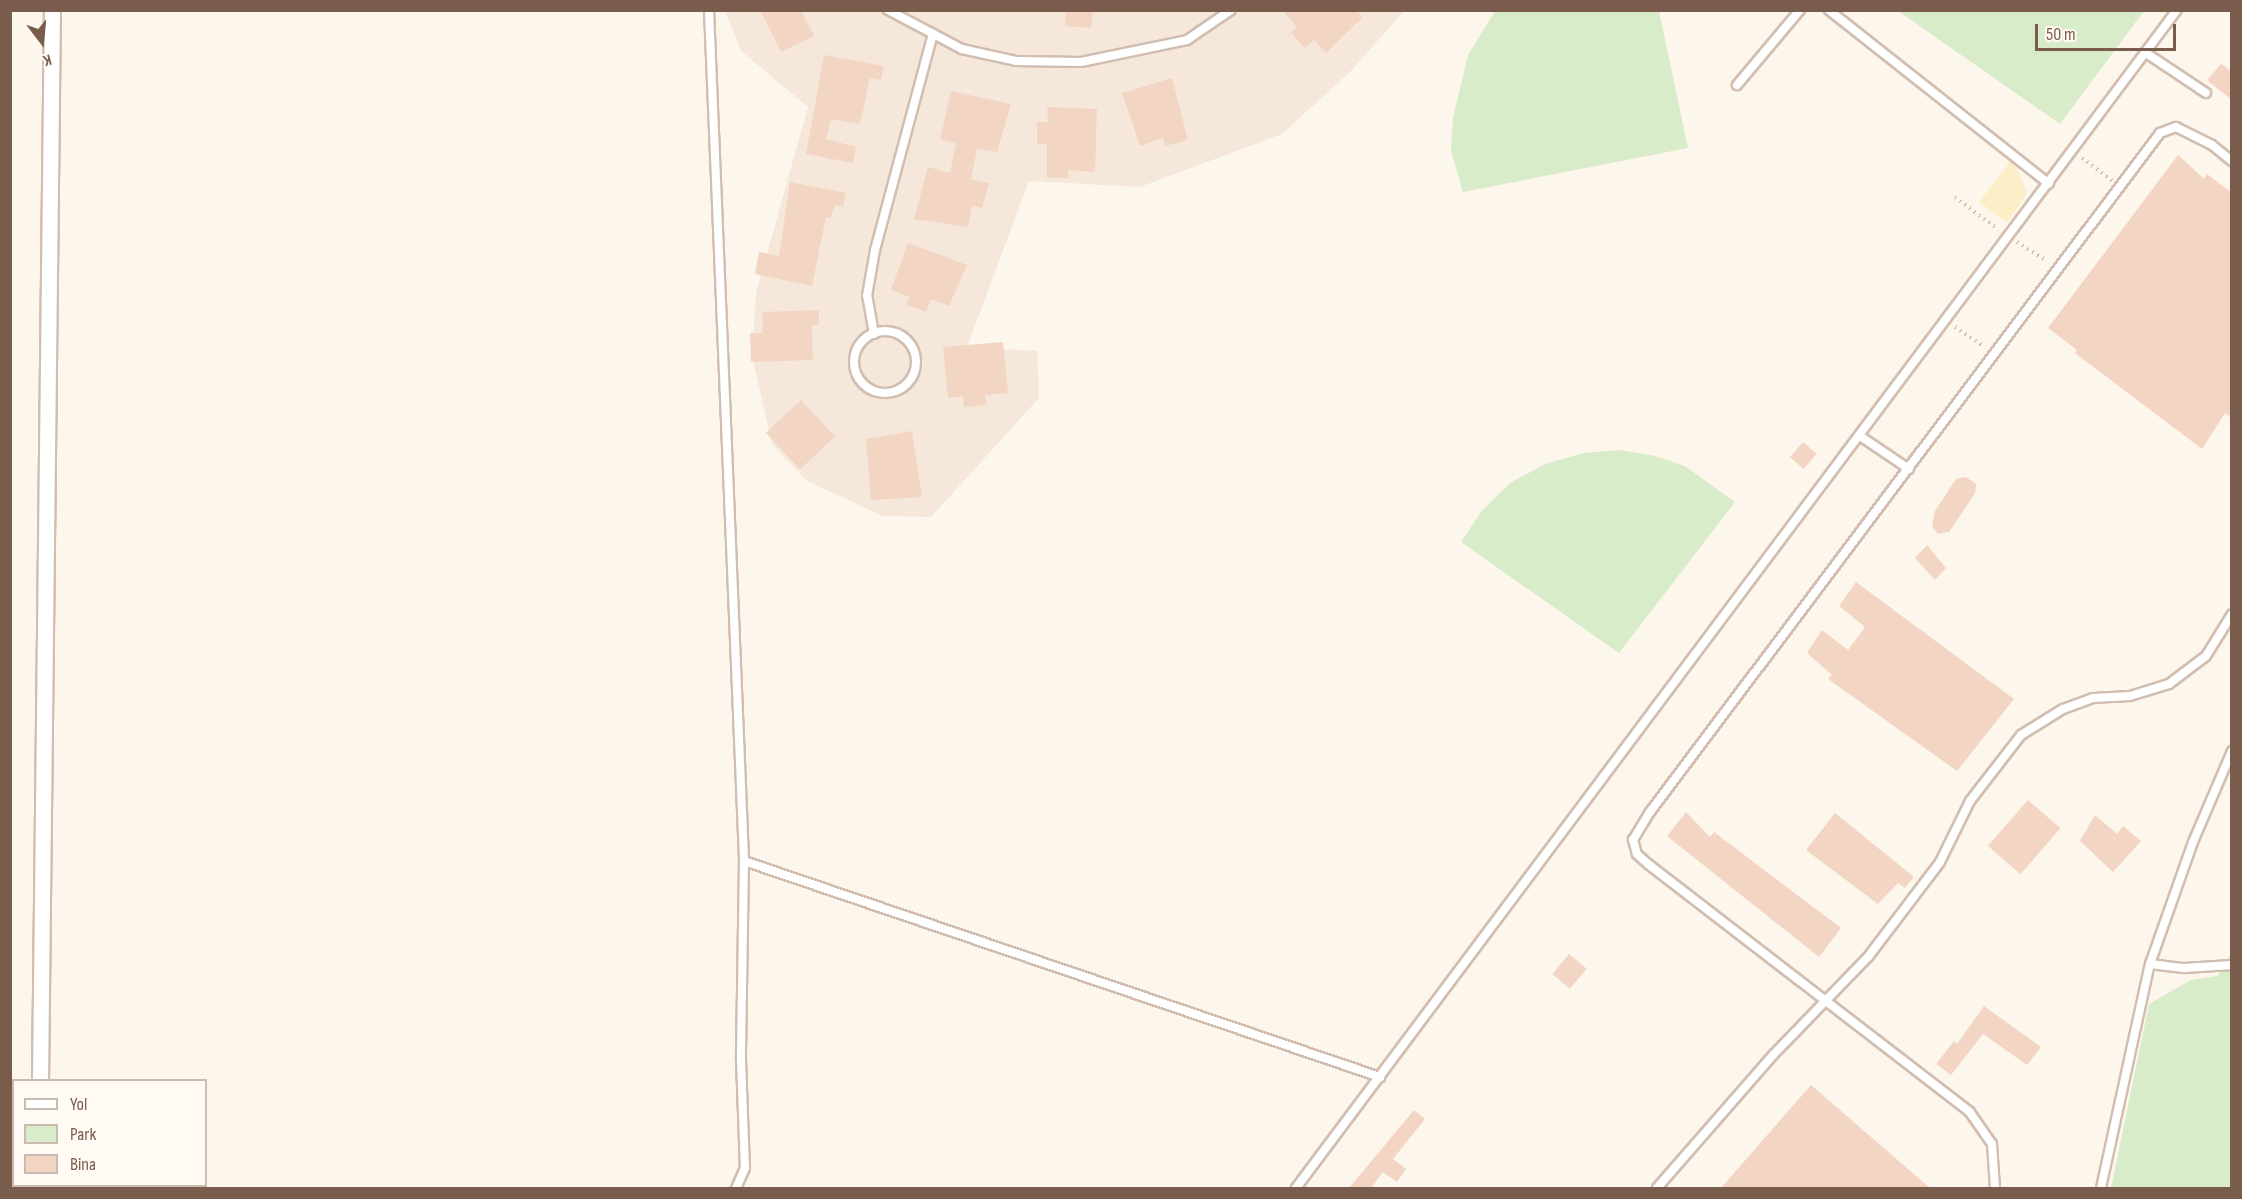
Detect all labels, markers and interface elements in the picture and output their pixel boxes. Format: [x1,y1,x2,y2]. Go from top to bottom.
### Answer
north arrow [12,12,72,72]
scale bar [2038,12,2179,50]
text: 50 m [2046,24,2076,45]
text: K [41,50,54,70]
legend [12,1079,207,1187]
text: Yol [70,1094,87,1115]
text: Park [70,1124,96,1145]
text: Bina [70,1154,96,1175]

